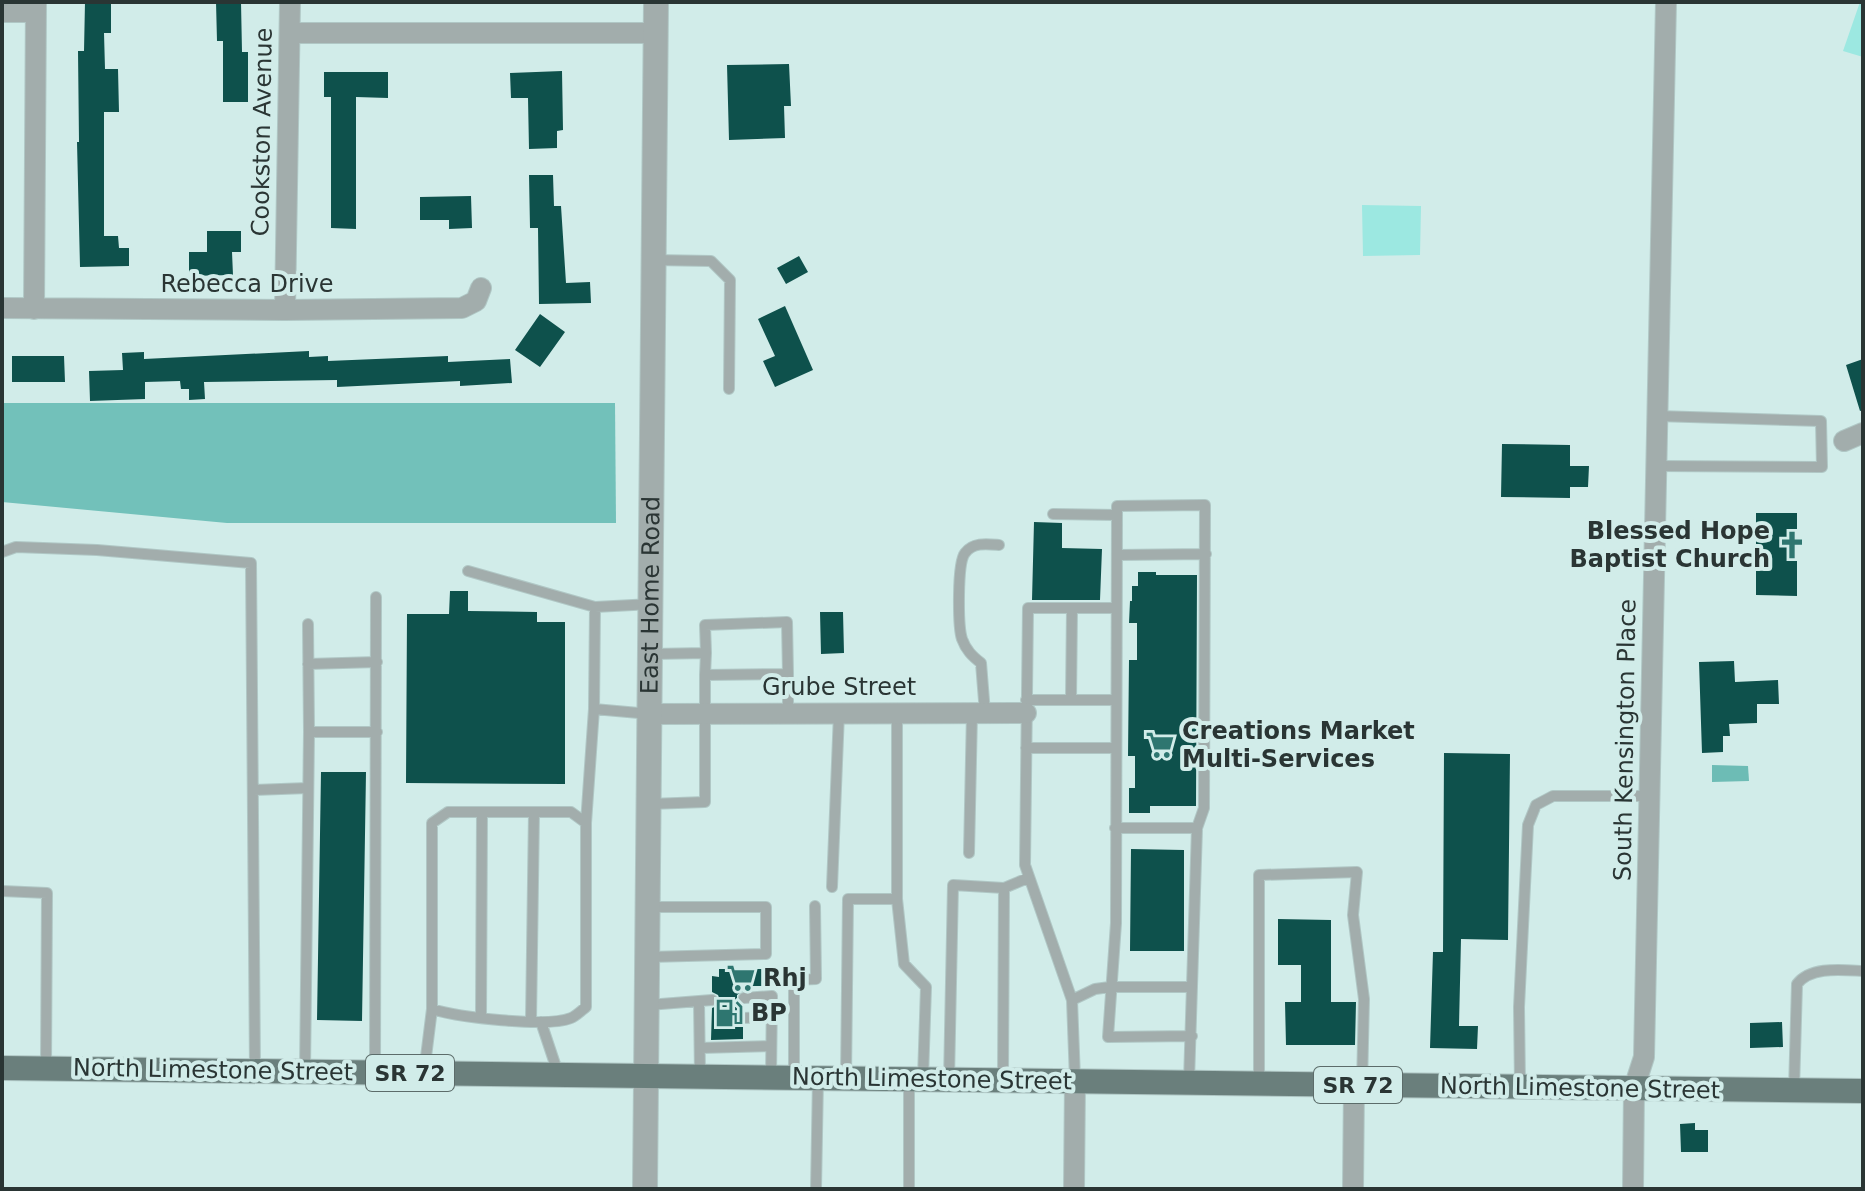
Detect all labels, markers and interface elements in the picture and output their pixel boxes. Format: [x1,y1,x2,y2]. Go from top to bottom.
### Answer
street label: Cookston Avenue [246,27,278,237]
street label: Rebecca Drive [160,270,334,298]
street label: East Home Road [636,496,665,694]
place label: Blessed Hope Baptist Church [1570,517,1770,573]
church icon: Blessed Hope Baptist Church [1777,530,1807,560]
street label: South Kensington Place [1609,599,1641,881]
street label: Grube Street [762,673,916,701]
place label: Creations Market Multi-Services [1182,717,1415,773]
supermarket icon: Creations Market Multi-Services [1145,730,1175,760]
supermarket icon: Rhj [726,963,756,993]
place label: Rhj [763,964,807,992]
fuel station icon: BP [714,998,744,1028]
place label: BP [751,999,787,1027]
street label: North Limestone Street [73,1054,353,1086]
road number: SR 72 [366,1055,454,1091]
street label: North Limestone Street [792,1063,1072,1095]
road number: SR 72 [1314,1067,1402,1103]
street label: North Limestone Street [1440,1072,1720,1104]

